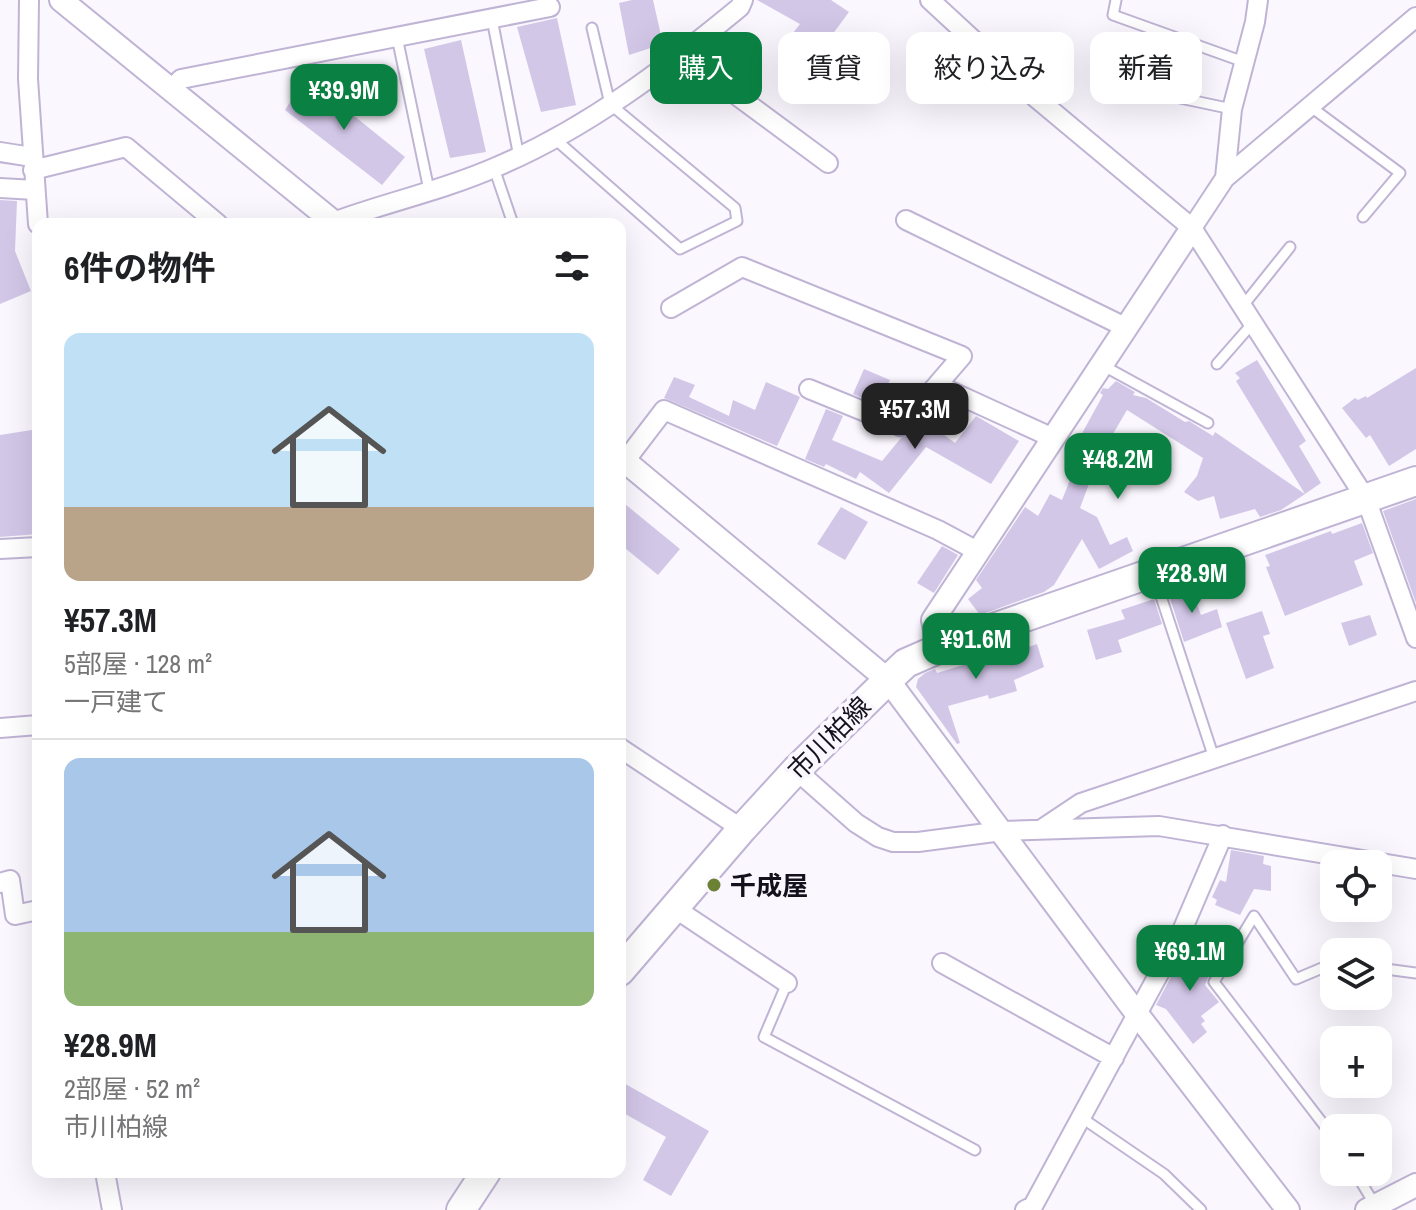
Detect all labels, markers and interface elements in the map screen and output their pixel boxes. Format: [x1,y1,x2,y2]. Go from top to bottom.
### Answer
chip: 購入 [650,32,762,104]
chip: 賃貸 [778,32,890,104]
chip: 絞り込み [906,32,1074,104]
chip: 新着 [1090,32,1202,104]
pin: ¥39.9M [279,64,409,132]
text: ¥39.9M [308,72,380,107]
icon: filters [550,244,594,288]
text: 6件の物件 [64,245,216,291]
pin: ¥57.3M [850,383,980,451]
icon: home [257,385,401,529]
text: ¥57.3M [879,391,951,426]
pin: ¥48.2M [1053,433,1183,501]
text: ¥48.2M [1082,441,1154,476]
pin: ¥28.9M [1127,547,1257,615]
text: ¥28.9M [1156,555,1228,590]
text: ¥57.3M [64,597,157,643]
pin: ¥91.6M [911,613,1041,681]
text: ¥91.6M [940,621,1012,656]
text: 5部屋 · 128 m² [64,646,212,681]
text: 一戸建て [64,684,168,719]
street label: 市川柏線 [780,689,878,787]
icon: home [257,810,401,954]
map controls [1320,850,1392,1186]
button: locate [1320,850,1392,922]
place label: 千成屋 [730,868,808,903]
marker: 千成屋 [705,876,723,894]
pin: ¥69.1M [1125,925,1255,993]
text: ¥69.1M [1154,933,1226,968]
button: layers [1320,938,1392,1010]
text: ¥28.9M [64,1022,157,1068]
button: + [1320,1026,1392,1098]
text: 2部屋 · 52 m² [64,1071,200,1106]
text: 市川柏線 [64,1109,168,1144]
button: − [1320,1114,1392,1186]

